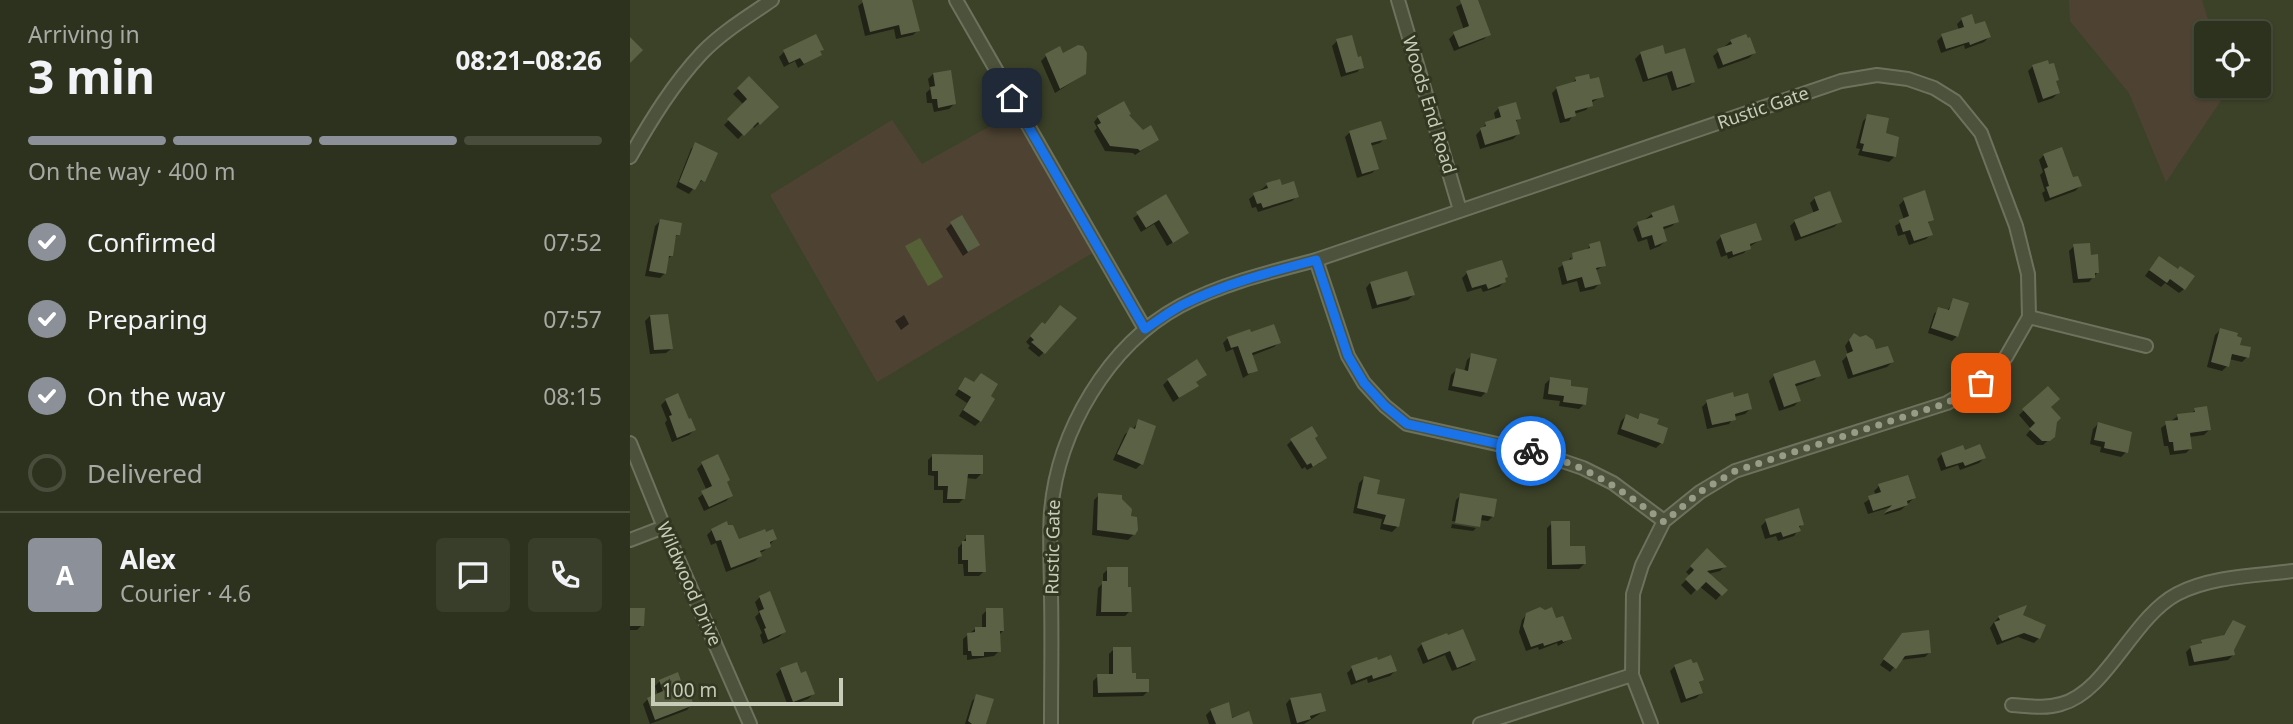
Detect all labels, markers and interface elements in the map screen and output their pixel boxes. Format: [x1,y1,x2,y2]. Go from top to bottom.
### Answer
text: Arriving in [28,18,140,50]
map controls [2194,21,2271,98]
button: locate [2194,21,2271,98]
street label: Woods End Road [1398,33,1462,176]
text: 08:21–08:26 [455,42,602,78]
text: 3 min [28,45,155,107]
pin [982,68,1042,128]
icon: home [993,79,1031,117]
street label: Rustic Gate [1714,80,1812,134]
text: On the way · 400 m [28,155,235,187]
icon: check [28,223,66,261]
text: Confirmed [87,224,217,260]
text: 07:52 [543,226,602,258]
icon: check [28,300,66,338]
text: Preparing [87,301,208,337]
text: 07:57 [543,303,602,335]
pin [1951,353,2011,413]
icon: bag [1962,364,2000,402]
icon: check [28,377,66,415]
text: On the way [87,378,225,414]
text: 08:15 [543,380,602,412]
courier [1496,416,1566,486]
icon: bike [1512,432,1550,470]
text: Delivered [87,455,203,491]
street label: Rustic Gate [1039,499,1065,595]
street label: Wildwood Drive [652,518,728,649]
button: chat [436,538,510,612]
button: phone [528,538,602,612]
text: Alex [120,541,176,577]
text: A [56,557,74,593]
text: Courier · 4.6 [120,577,251,609]
scale bar [651,675,844,707]
text: 100 m [662,677,717,703]

